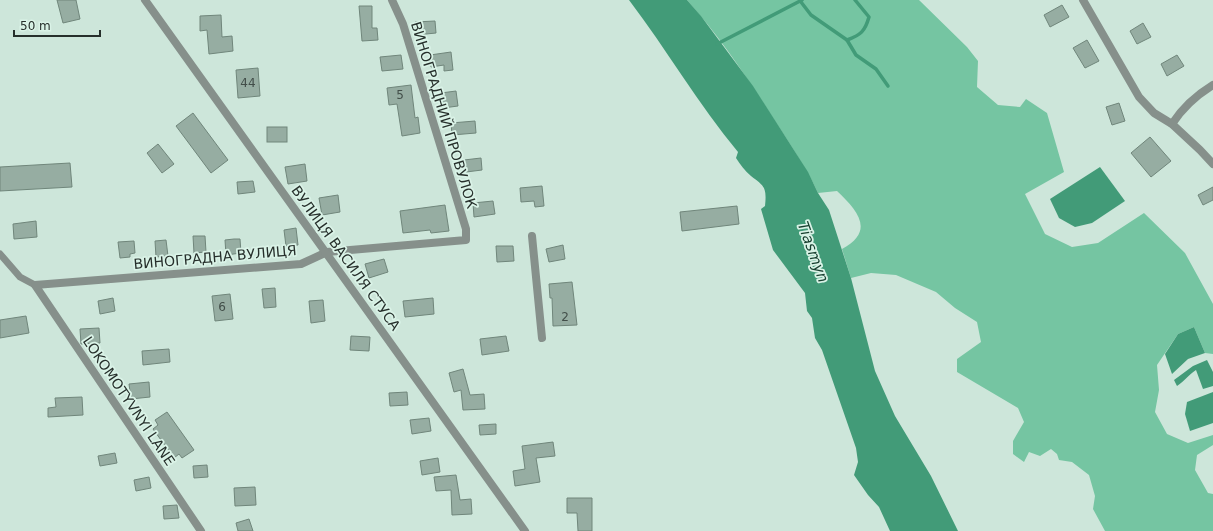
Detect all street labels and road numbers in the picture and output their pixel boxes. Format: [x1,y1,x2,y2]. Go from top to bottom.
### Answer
street label: ВИНОГРАДНИЙ ПРОВУЛОК [408,19,481,210]
street label: ВУЛИЦЯ ВАСИЛЯ СТУСА [288,183,404,334]
street label: ВИНОГРАДНА ВУЛИЦЯ [133,242,297,272]
street label: LOKOMOTYVNYI LANE [80,333,178,469]

